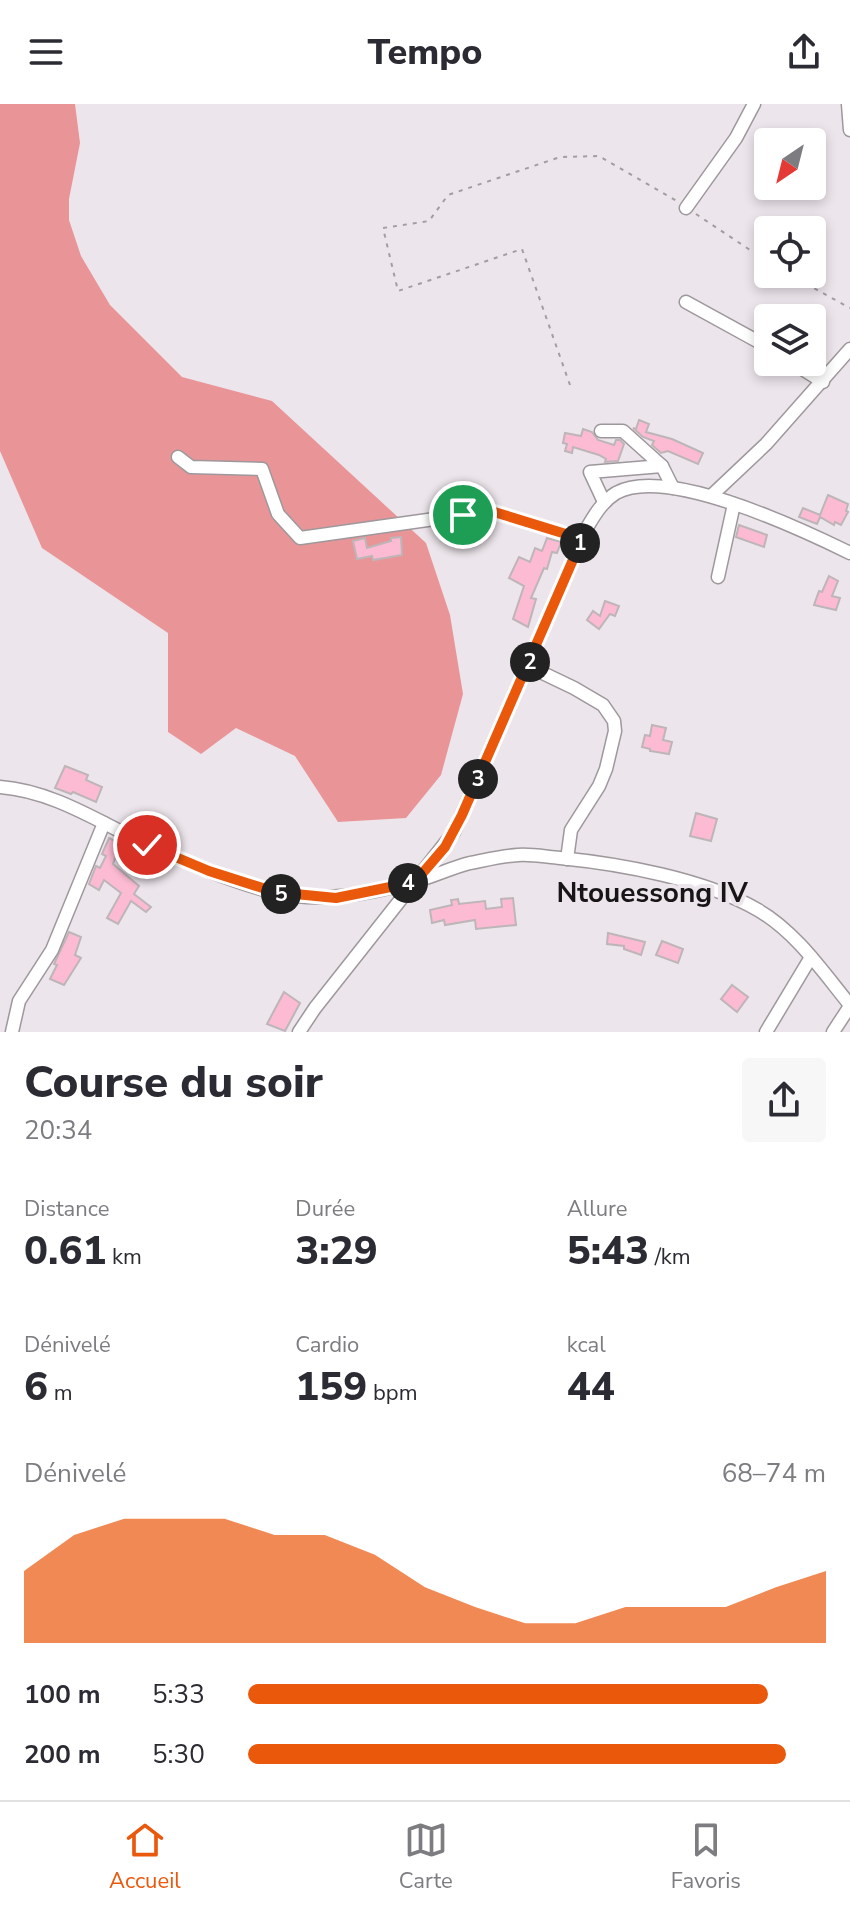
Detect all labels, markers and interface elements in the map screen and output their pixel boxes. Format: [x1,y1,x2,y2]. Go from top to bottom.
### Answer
text: Tempo [368,28,482,77]
icon: menu [24,30,68,74]
icon: share [782,30,826,74]
north arrow [754,128,826,200]
map controls [754,128,826,376]
button: locate [754,216,826,288]
button: layers [754,304,826,376]
pin [429,481,497,549]
icon: arrive [441,493,485,537]
pin: 1 [560,523,600,563]
text: 1 [573,528,587,558]
pin: 2 [510,642,550,682]
text: 2 [523,647,537,677]
pin: 3 [458,759,498,799]
text: 3 [471,764,485,794]
pin [113,811,181,879]
icon: check [125,823,169,867]
pin: 4 [388,863,428,903]
text: 4 [401,868,415,898]
pin: 5 [261,874,301,914]
district label: Ntouessong IV [556,874,749,912]
text: 5 [274,879,288,909]
text: Course du soir [24,1053,323,1113]
button: share [742,1058,826,1142]
text: 20:34 [24,1113,92,1148]
text: Distance [24,1194,109,1224]
text: Durée [295,1194,355,1224]
text: Allure [567,1194,628,1224]
text: 0.61 [24,1224,106,1278]
text: 3:29 [295,1224,378,1278]
text: 5:43 [567,1224,649,1278]
text: km [106,1242,142,1272]
text: /km [649,1242,691,1272]
text: Dénivelé [24,1330,111,1360]
text: Cardio [295,1330,359,1360]
text: kcal [567,1330,606,1360]
text: 6 [24,1360,48,1414]
text: 159 [295,1360,367,1414]
text: 44 [567,1360,615,1414]
text: m [48,1378,73,1408]
text: bpm [367,1378,417,1408]
text: Dénivelé [24,1456,126,1491]
text: 68–74 m [722,1456,826,1491]
text: 100 m [24,1677,101,1712]
text: 5:33 [152,1677,205,1712]
text: 200 m [24,1737,101,1772]
text: 5:30 [152,1737,205,1772]
tab: Accueil [109,1818,181,1896]
tab: Carte [399,1818,453,1896]
tab: Favoris [671,1818,741,1896]

